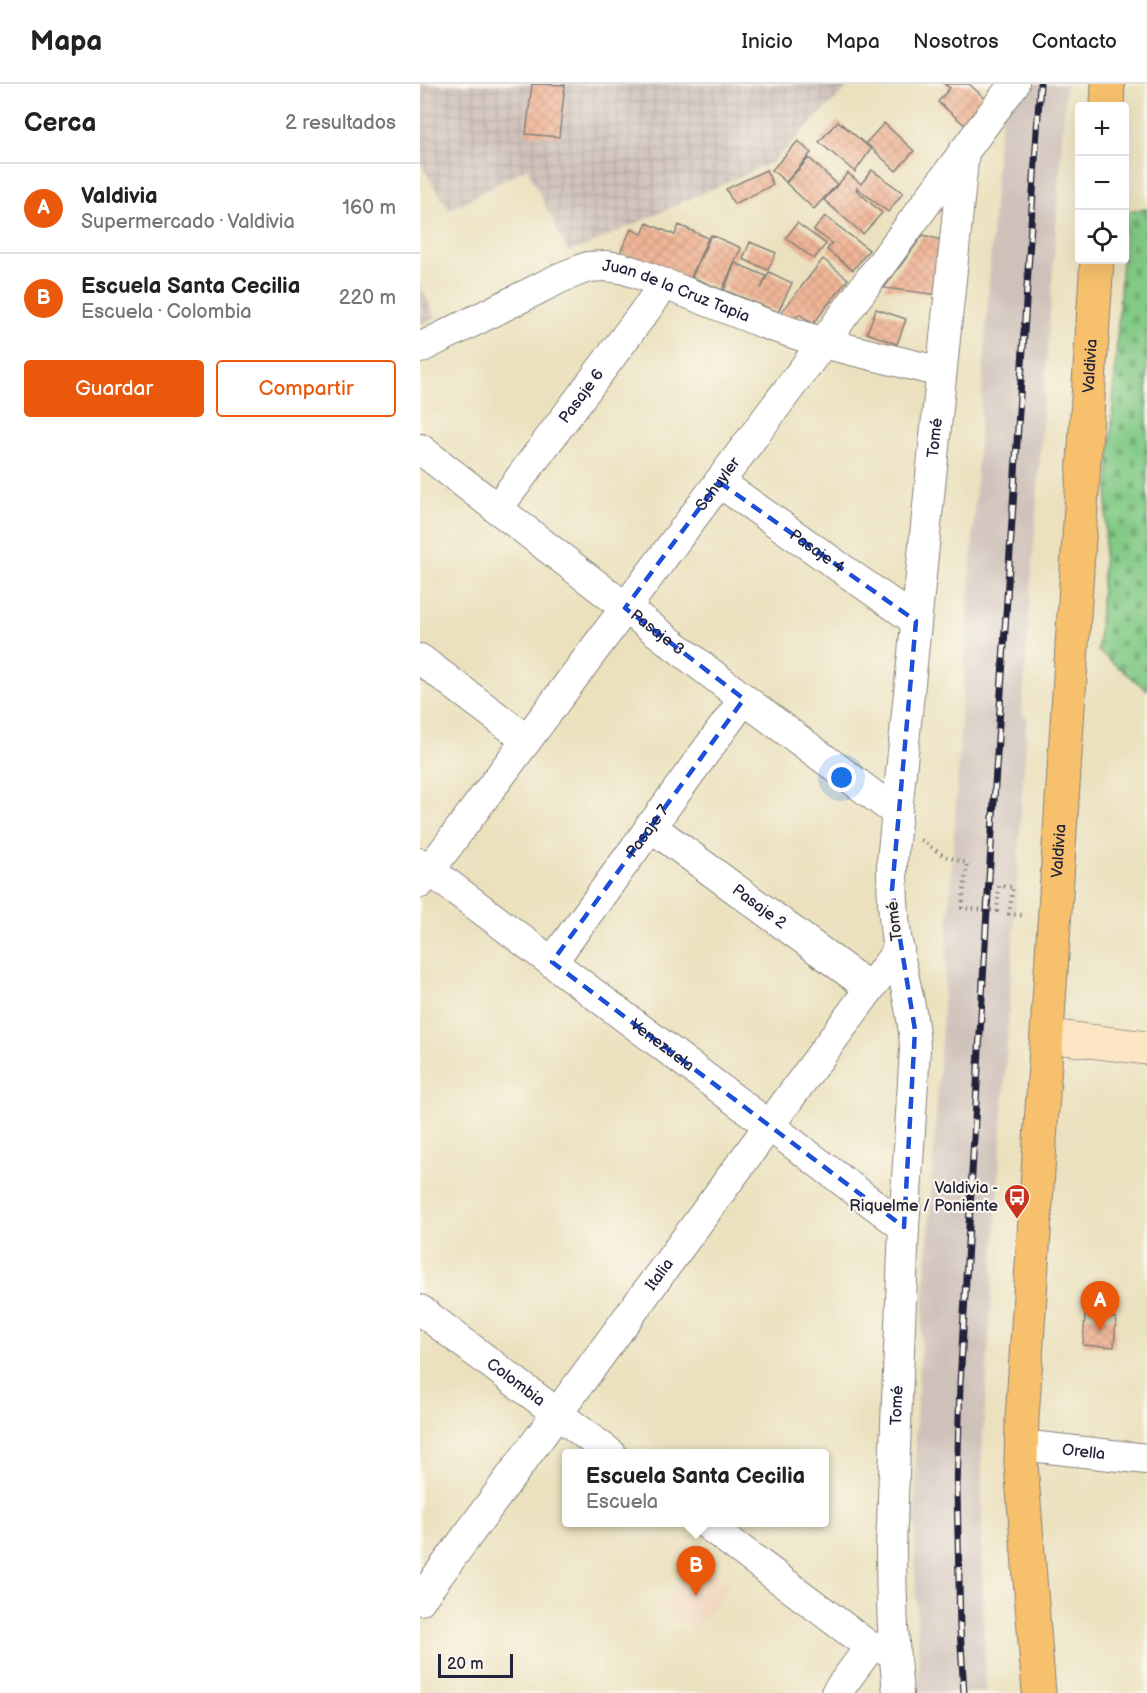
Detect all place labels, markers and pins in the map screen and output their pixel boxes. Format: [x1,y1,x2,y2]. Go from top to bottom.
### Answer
place label: Valdivia - Riquelme / Poniente [849,1179,998,1216]
bus stop icon: Valdivia - Riquelme / Poniente [1002,1182,1032,1220]
pin: A [1080,1282,1120,1331]
pin: B [676,1546,716,1596]

